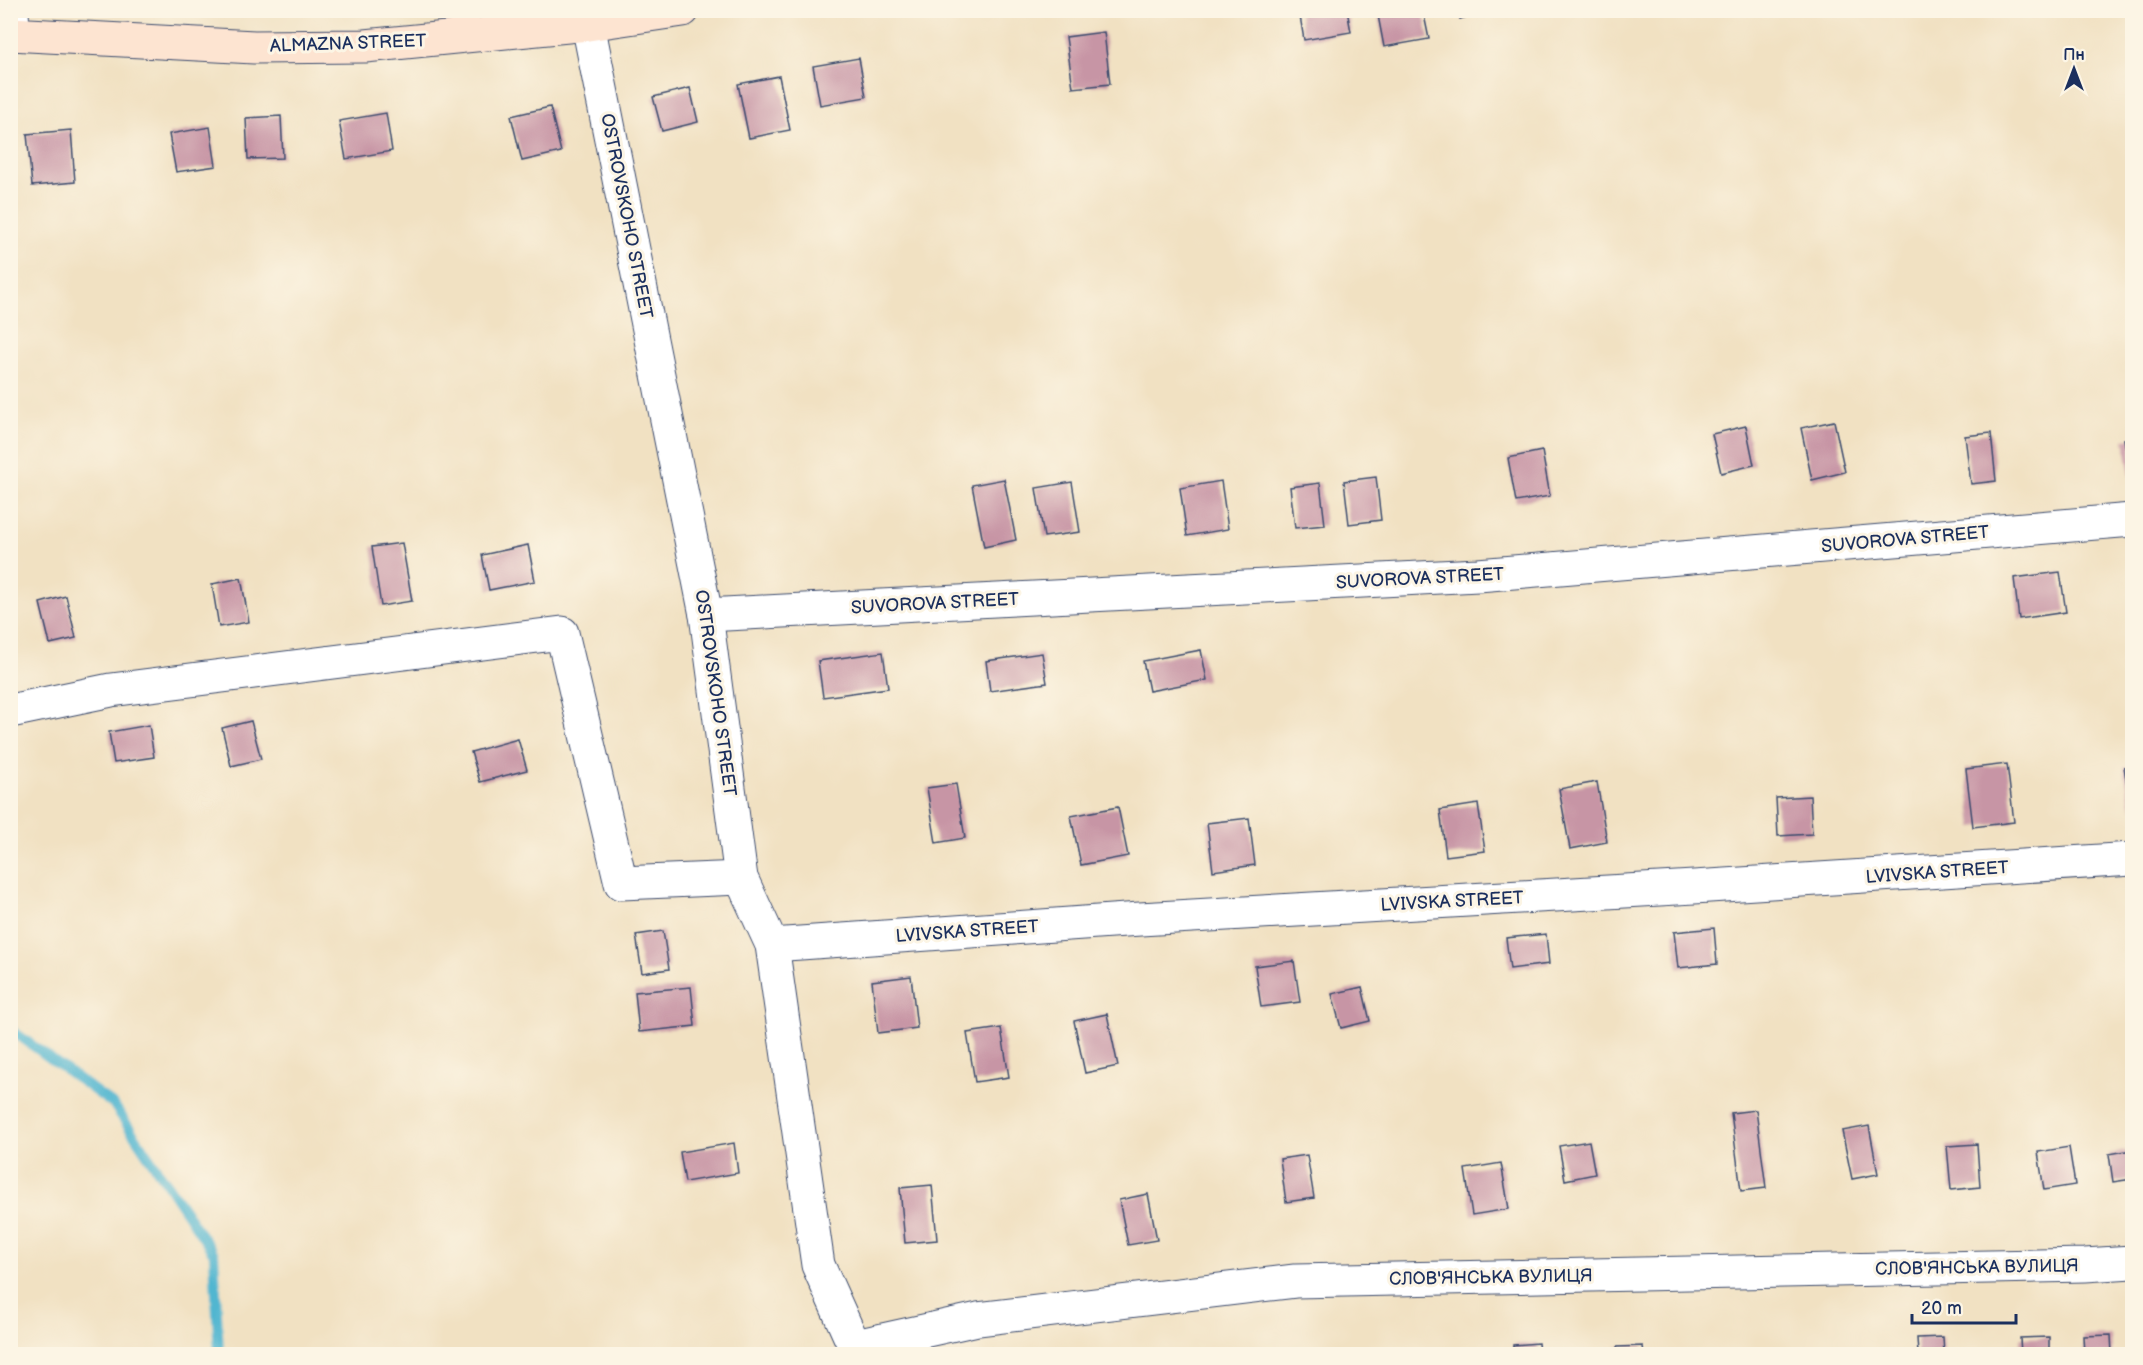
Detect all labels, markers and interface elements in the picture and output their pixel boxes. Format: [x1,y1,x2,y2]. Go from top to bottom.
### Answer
street label: ALMAZNA STREET [269,30,427,57]
north arrow [2044,39,2104,99]
text: Пн [2063,46,2085,65]
street label: OSTROVSKOHO STREET [596,112,657,321]
street label: SUVOROVA STREET [1820,522,1990,557]
street label: SUVOROVA STREET [1335,564,1505,593]
street label: OSTROVSKOHO STREET [691,588,740,798]
street label: SUVOROVA STREET [850,589,1020,618]
street label: LVIVSKA STREET [1865,857,2009,888]
street label: LVIVSKA STREET [1380,887,1524,916]
street label: LVIVSKA STREET [895,916,1039,947]
street label: СЛОВ'ЯНСЬКА ВУЛИЦЯ [1875,1255,2079,1280]
street label: СЛОВ'ЯНСЬКА ВУЛИЦЯ [1389,1265,1593,1290]
scale bar [1912,1287,2016,1325]
text: 20 m [1921,1298,1962,1319]

